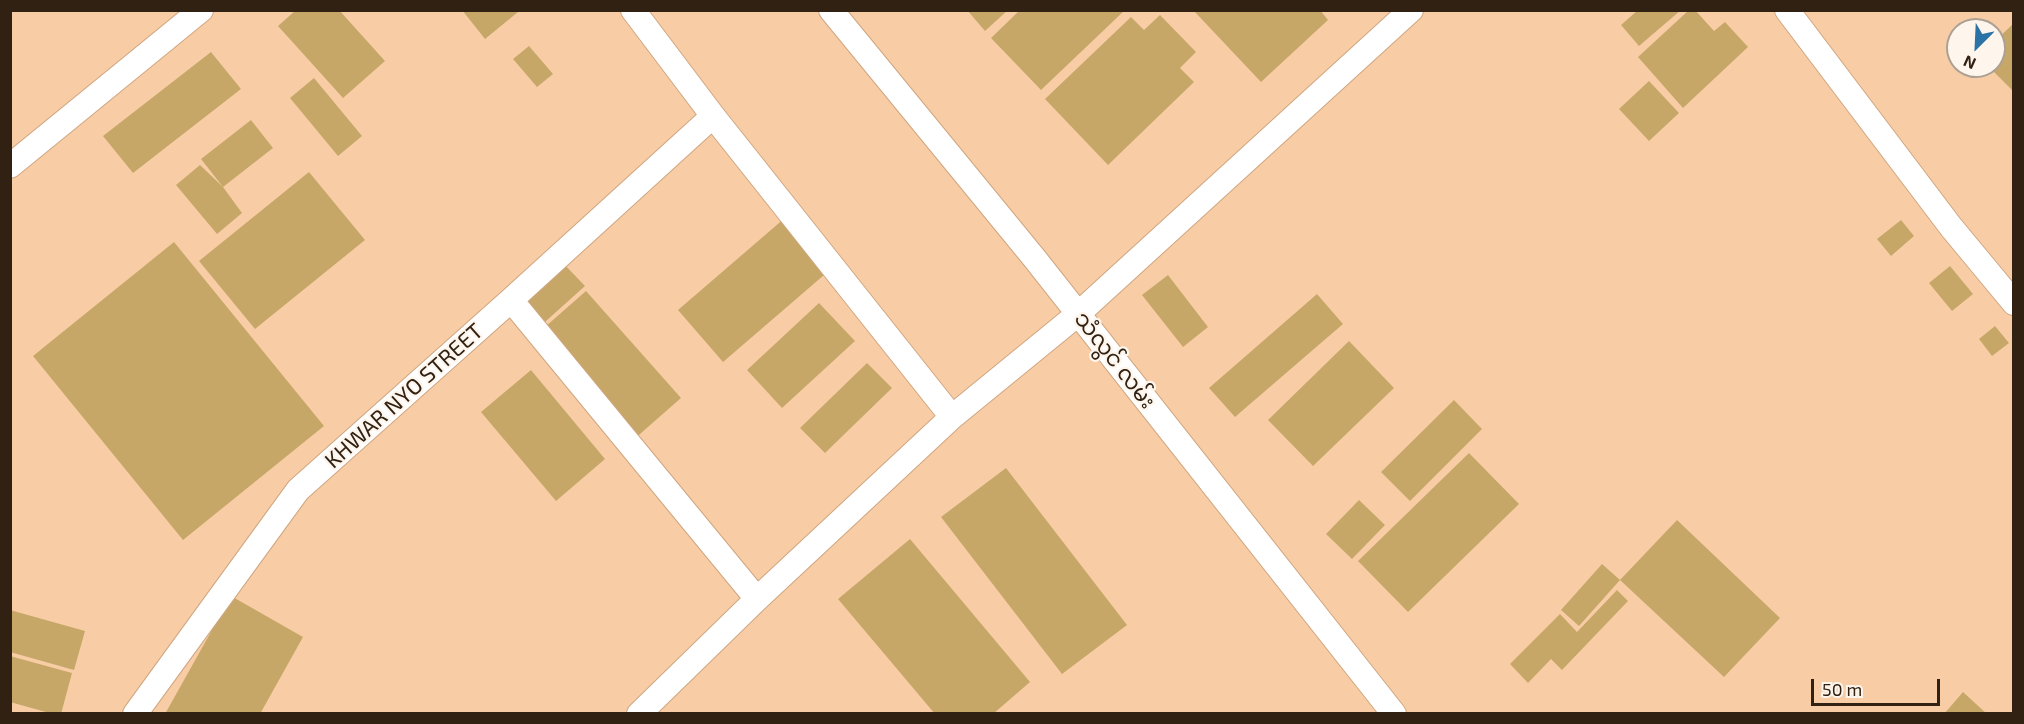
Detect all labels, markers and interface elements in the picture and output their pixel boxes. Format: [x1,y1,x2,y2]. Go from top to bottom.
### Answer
north arrow [1946,18,2006,78]
text: N [1960,52,1978,74]
street label: သံလွင် လမ်း [1069,306,1161,414]
street label: KHWAR NYO STREET [319,318,489,474]
scale bar [1814,667,1943,705]
text: 50 m [1822,678,1862,700]

